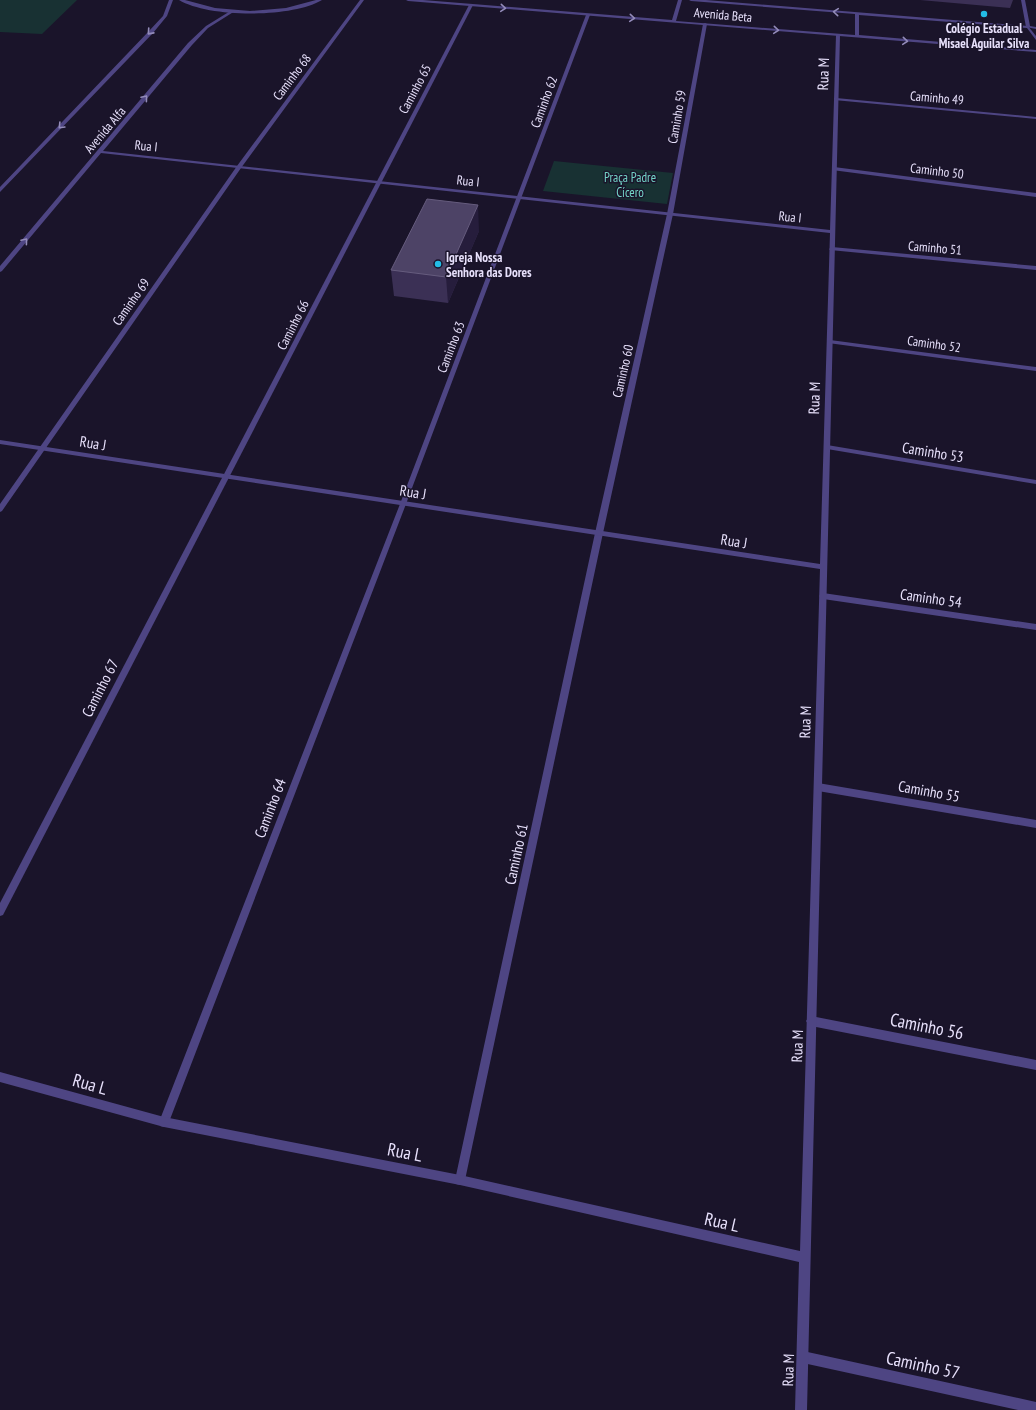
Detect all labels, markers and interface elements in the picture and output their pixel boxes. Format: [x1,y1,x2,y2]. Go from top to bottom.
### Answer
one-way arrow [500,3,506,12]
street label: Avenida Beta [693,4,753,26]
one-way arrow [833,7,839,16]
marker: Colégio Estadual Misael Aguilar Silva [979,9,989,19]
one-way arrow [629,14,635,23]
place label: Colégio Estadual Misael Aguilar Silva [939,20,1029,52]
one-way arrow [773,25,779,34]
one-way arrow [148,28,155,35]
one-way arrow [902,36,908,45]
street label: Caminho 68 [269,50,315,104]
street label: Rua M [813,57,833,91]
street label: Caminho 65 [395,61,435,117]
street label: Caminho 62 [527,74,561,130]
street label: Caminho 49 [909,87,965,109]
street label: Caminho 59 [664,89,690,145]
one-way arrow [141,96,148,103]
street label: Avenida Alfa [81,103,129,157]
one-way arrow [58,121,65,129]
street label: Rua I [134,136,158,156]
street label: Caminho 50 [909,159,965,183]
park label: Praça Padre Cícero [604,169,656,201]
street label: Rua I [456,171,480,191]
street label: Rua I [778,207,802,227]
street label: Caminho 51 [907,237,963,259]
one-way arrow [21,238,28,245]
place label: Igreja Nossa Senhora das Dores [446,249,532,281]
marker: Igreja Nossa Senhora das Dores [433,259,443,269]
street label: Caminho 69 [109,275,153,329]
street label: Caminho 66 [273,297,313,353]
street label: Caminho 63 [433,319,469,375]
street label: Caminho 52 [906,332,962,356]
street label: Caminho 60 [609,343,637,399]
street label: Rua M [804,381,824,415]
street label: Rua J [78,432,108,454]
street label: Caminho 53 [901,438,965,466]
street label: Rua J [398,481,428,503]
street label: Rua J [719,530,749,552]
street label: Caminho 54 [899,584,963,612]
street label: Caminho 67 [77,656,123,720]
street label: Rua M [795,705,815,739]
street label: Caminho 64 [250,775,290,840]
street label: Caminho 55 [897,776,961,806]
street label: Caminho 61 [500,822,532,886]
street label: Caminho 56 [888,1008,966,1044]
street label: Rua M [787,1029,807,1063]
street label: Rua L [70,1068,110,1100]
street label: Rua L [386,1137,425,1167]
street label: Rua L [702,1207,742,1237]
street label: Caminho 57 [884,1346,962,1384]
street label: Rua M [778,1353,798,1387]

